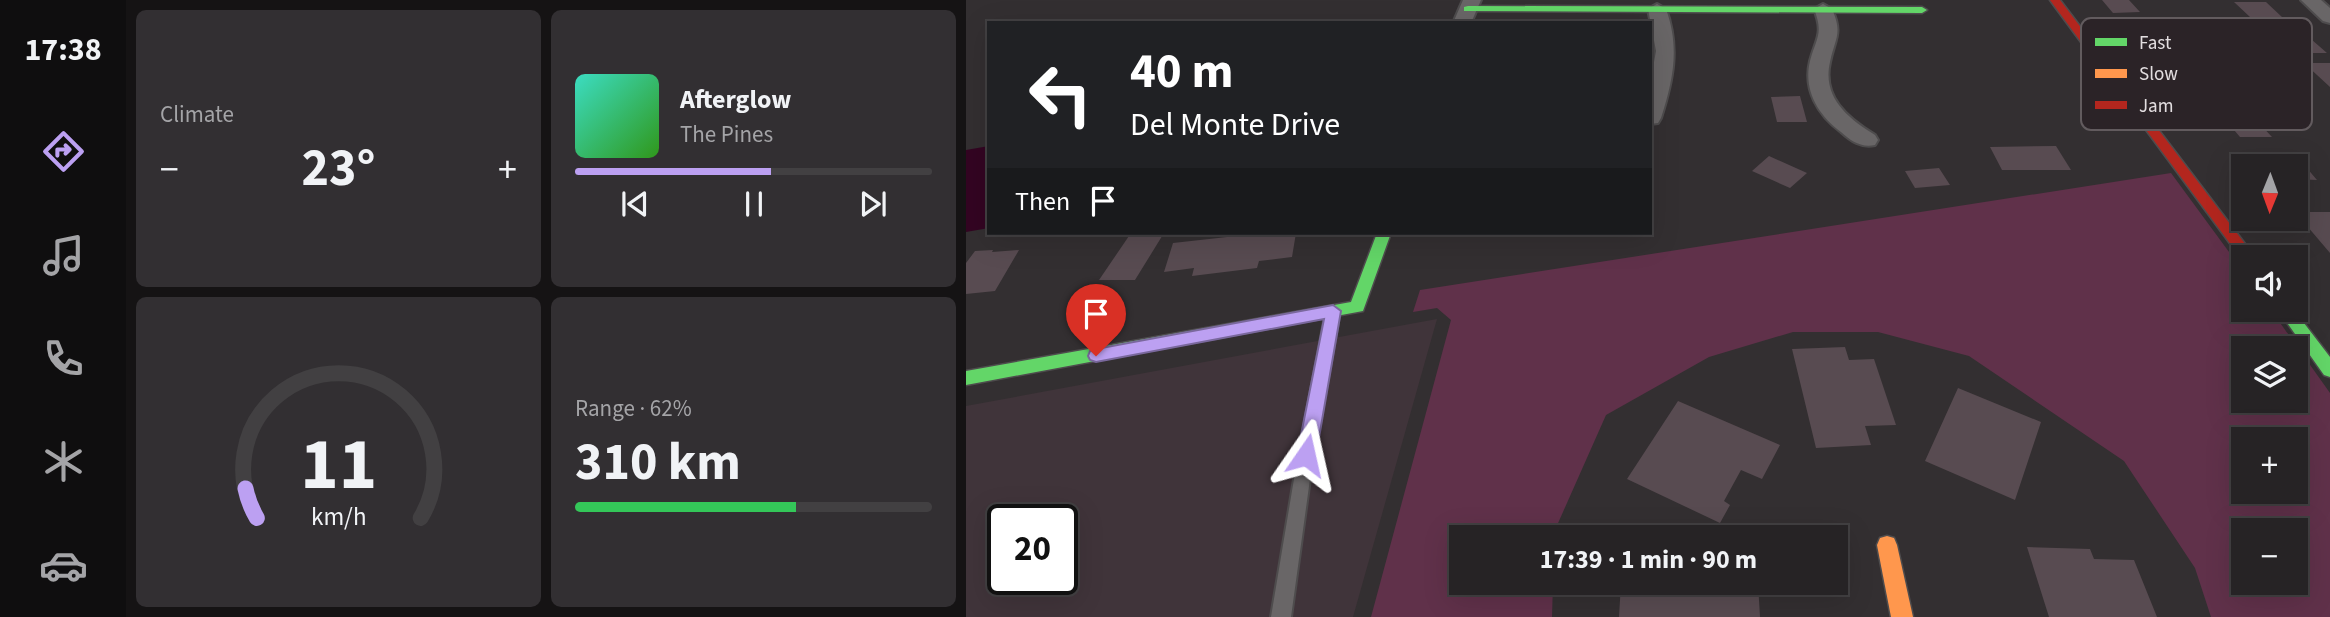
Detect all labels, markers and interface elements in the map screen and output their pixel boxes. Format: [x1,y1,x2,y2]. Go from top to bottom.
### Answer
legend [2081,18,2312,130]
text: 17:38 [24,27,102,73]
text: Fast [2139,30,2172,57]
text: 40 m [1130,37,1234,107]
icon: left [1015,49,1106,140]
text: Slow [2139,61,2178,88]
text: Afterglow [680,81,791,118]
text: Jam [2139,93,2173,120]
text: Climate [160,98,234,131]
text: Del Monte Drive [1130,102,1340,148]
text: The Pines [680,118,773,151]
icon: directions [39,127,88,176]
text: 23° [302,132,375,206]
text: − [160,143,179,197]
text: + [498,143,517,197]
north arrow [2231,154,2308,231]
map controls [2231,154,2308,595]
icon: arrive [1084,182,1122,220]
text: Then [1015,183,1070,220]
icon: previous [616,185,654,223]
icon: pause [735,185,773,223]
icon: next [854,185,892,223]
icon: music [39,231,88,280]
button: sound [2231,245,2308,322]
pin [1066,284,1126,356]
icon: arrive [1077,295,1115,333]
icon: phone [39,334,88,383]
button: layers [2231,336,2308,413]
text: Range · 62% [575,392,692,425]
text: 11 [300,413,377,517]
position arrow [1269,418,1343,492]
text: 310 km [575,426,741,500]
button: + [2231,427,2308,504]
icon: climate [39,437,88,486]
text: km/h [311,499,366,535]
speed limit sign: 20 [987,504,1078,595]
button: − [2231,518,2308,595]
icon: car [39,541,88,590]
text: 17:39 · 1 min · 90 m [1540,541,1757,578]

